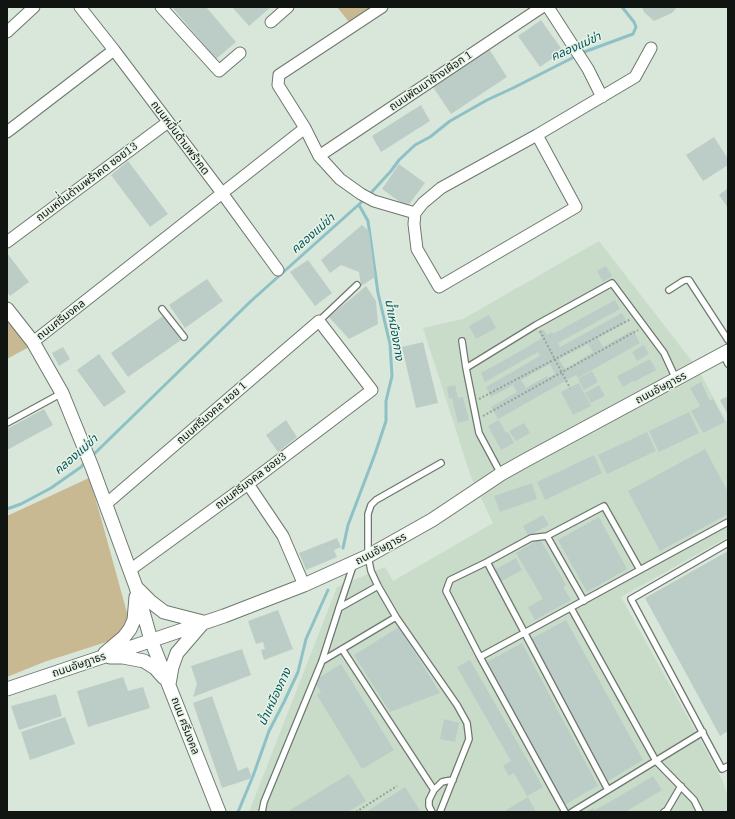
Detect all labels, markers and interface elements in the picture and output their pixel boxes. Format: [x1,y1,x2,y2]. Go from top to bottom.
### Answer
water label: คลองแม่ข่า [549,30,603,64]
street label: ถนนพัฒนาช้างเผือก 1 [387,48,475,114]
street label: ถนนหมื่่นด้ามพร้าคต [148,98,212,178]
street label: ถนนหมื่่นด้ามพร้าคต ซอย13 [34,139,140,225]
water label: คลองแม่ข่า [288,211,338,257]
street label: ถนนศรีมงคล [34,297,88,343]
water label: น้ำเหมืองกาง [382,298,406,362]
street label: ถนนอัษฎาธร [633,369,689,407]
street label: ถนนศรีมงคล ซอย 1 [174,379,250,447]
water label: คลองแม่ข่า [51,432,101,478]
street label: ถนนศรีมงคล ซอย3 [213,450,289,512]
street label: ถนนอัษฎาธร [353,530,409,568]
street label: ถนนอัษฎาธร [50,650,108,680]
water label: น้ำเหมืองกาง [255,666,295,728]
street label: ถนน ศรีมงคล [168,695,202,757]

